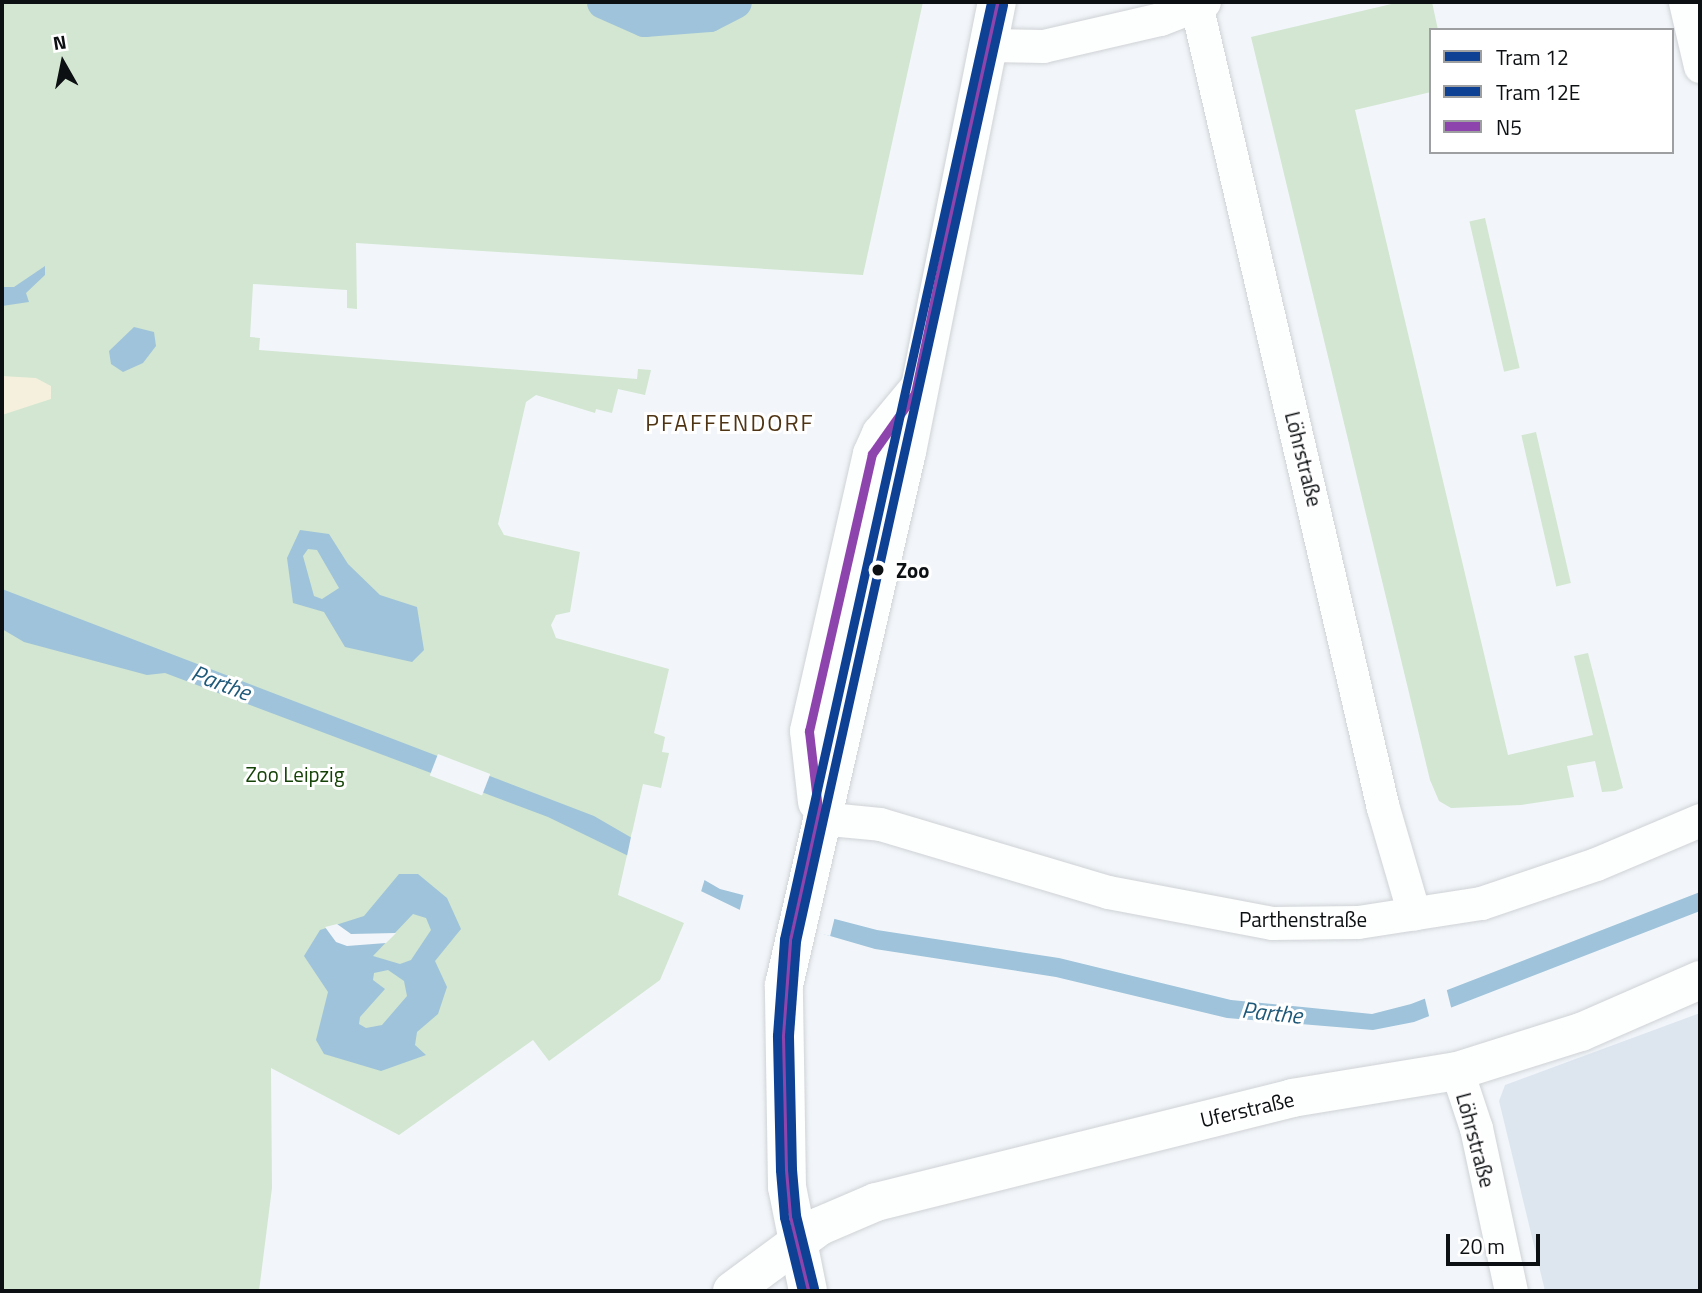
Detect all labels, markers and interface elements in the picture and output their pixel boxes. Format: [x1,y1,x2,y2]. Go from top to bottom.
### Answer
text: N [51,26,68,57]
north arrow [28,28,98,98]
legend [1429,28,1674,154]
text: Tram 12 [1496,41,1569,73]
text: Tram 12E [1496,76,1580,108]
text: N5 [1496,111,1522,143]
district label: PFAFFENDORF [647,409,813,437]
street label: Löhrstraße [1280,409,1328,509]
place label: Zoo [896,557,929,583]
marker: Zoo [867,559,889,581]
water label: Parthe [188,659,254,707]
park label: Zoo Leipzig [246,761,344,787]
street label: Parthenstraße [1239,906,1367,932]
water label: Parthe [1240,996,1304,1030]
street label: Uferstraße [1198,1086,1296,1132]
street label: Löhrstraße [1451,1090,1501,1190]
scale bar [1450,1220,1544,1264]
text: 20 m [1459,1230,1505,1262]

